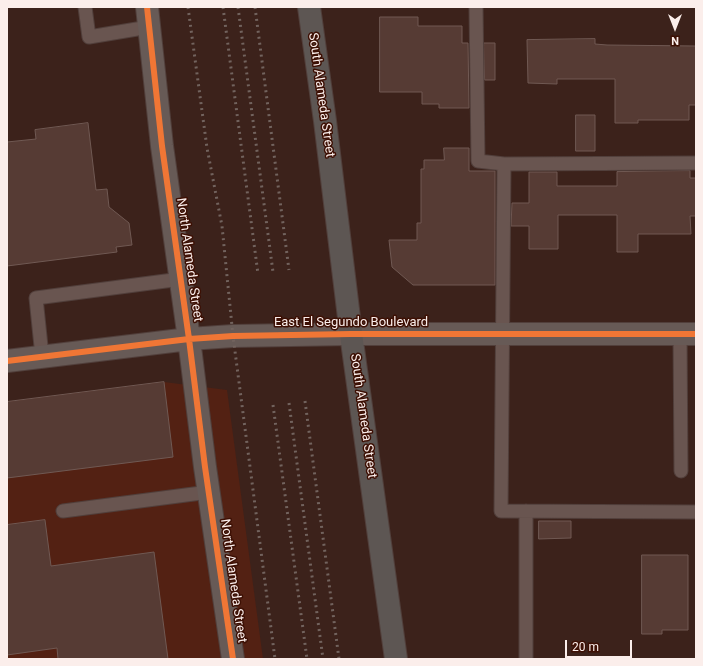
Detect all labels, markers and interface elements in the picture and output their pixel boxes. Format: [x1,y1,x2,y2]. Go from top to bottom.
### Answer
north arrow [655,8,695,48]
street label: South Alameda Street [305,32,337,158]
text: N [671,34,679,47]
street label: North Alameda Street [173,197,205,323]
street label: East El Segundo Boulevard [274,315,428,331]
street label: South Alameda Street [347,353,379,479]
street label: North Alameda Street [217,518,249,644]
scale bar [567,632,634,658]
text: 20 m [572,640,599,654]

